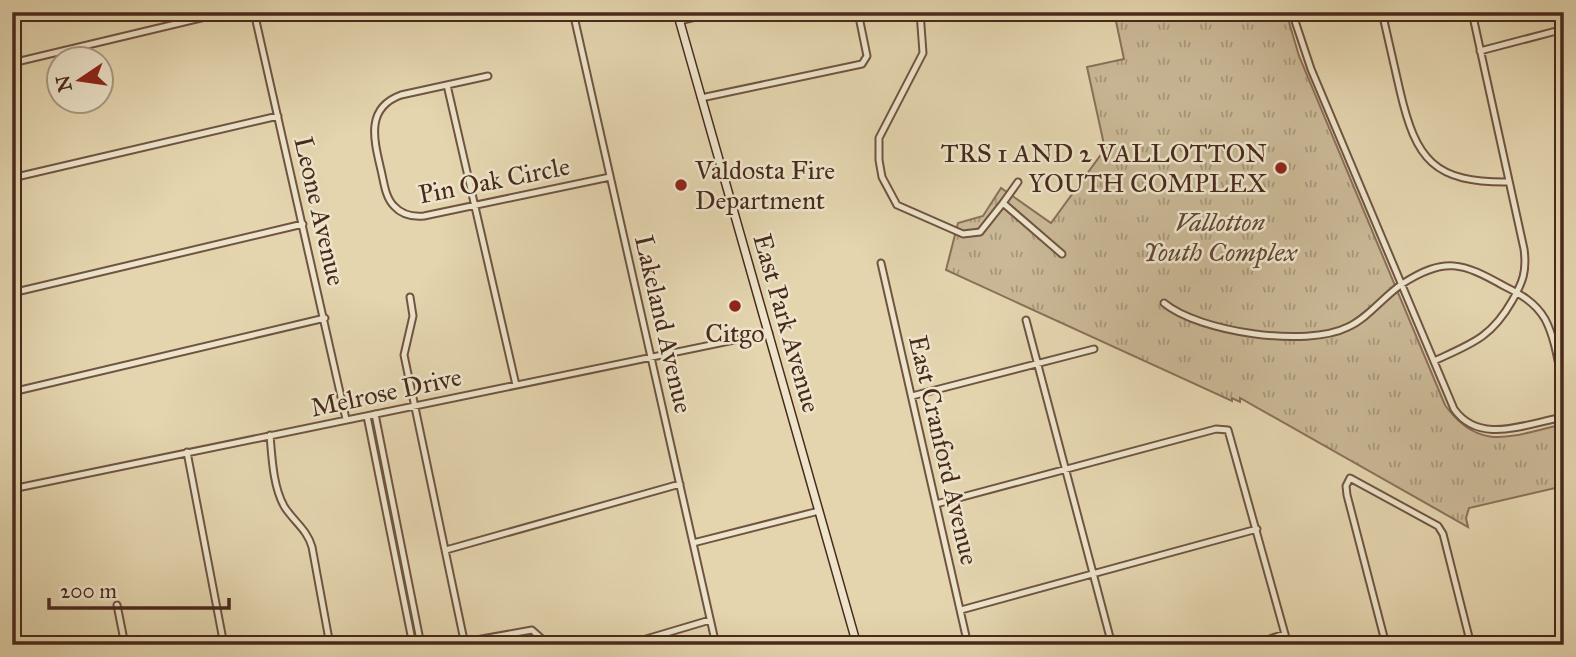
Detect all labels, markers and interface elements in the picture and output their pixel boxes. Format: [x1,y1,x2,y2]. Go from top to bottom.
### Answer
north arrow [46,46,116,116]
text: N [51,73,77,94]
street label: Leone Avenue [287,133,353,289]
place label: TRS 1 AND 2 VALLOTTON YOUTH COMPLEX [941,137,1267,199]
street label: Pin Oak Circle [416,150,573,210]
place label: Valdosta Fire Department [694,154,835,216]
marker: TRS 1 AND 2 VALLOTTON YOUTH COMPLEX [1273,160,1289,176]
marker: Valdosta Fire Department [673,177,689,193]
park label: Vallotton Youth Complex [1143,206,1298,269]
street label: East Park Avenue [746,230,828,416]
street label: Lakeland Avenue [628,232,700,416]
marker: Citgo [727,298,743,314]
place label: Citgo [705,317,765,349]
street label: East Cranford Avenue [902,332,986,568]
street label: Melrose Drive [308,360,464,424]
scale bar [49,566,229,610]
text: 200 m [60,578,117,604]

